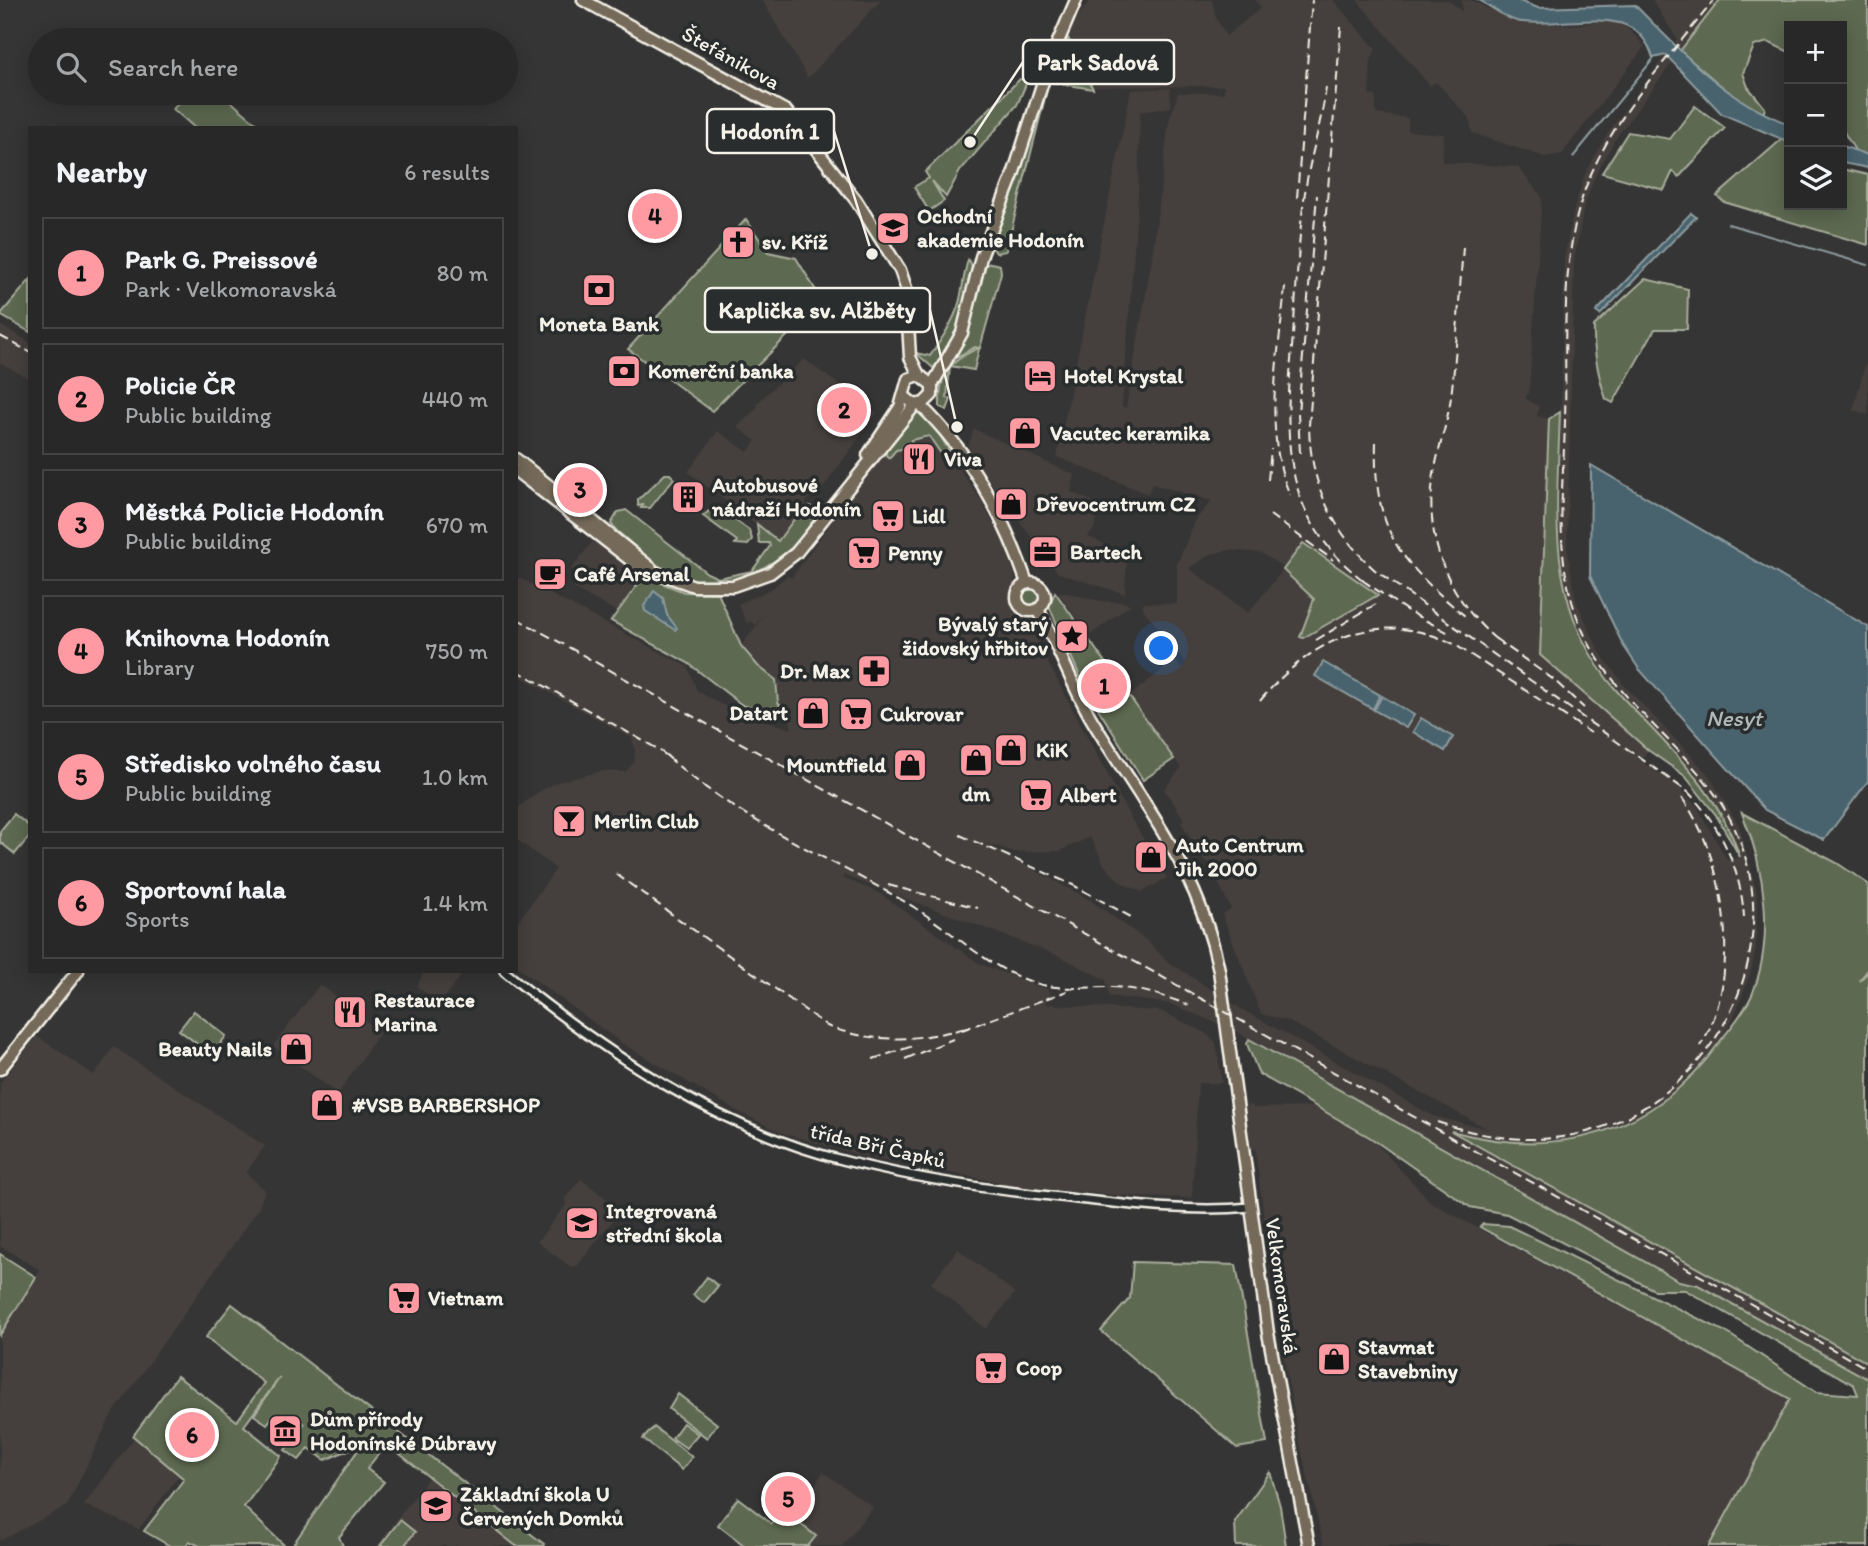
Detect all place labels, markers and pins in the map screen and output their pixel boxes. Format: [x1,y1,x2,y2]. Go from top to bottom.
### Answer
callout: Park Sadová [1023,40,1174,84]
callout: Hodonín 1 [707,109,834,153]
pin: 4 [632,190,678,242]
place label: Ochodní akademie Hodonín [917,203,1084,252]
school or university icon: Ochodní akademie Hodonín [874,209,912,247]
church icon: sv. Kříž [719,223,757,261]
place label: sv. Kříž [762,229,828,254]
bank icon: Moneta Bank [580,271,618,309]
callout: Kaplička sv. Alžběty [705,288,930,332]
place label: Moneta Bank [539,311,660,336]
bank icon: Komerční banka [605,352,643,390]
hotel icon: Hotel Krystal [1021,357,1059,395]
place label: Komerční banka [648,358,794,383]
place label: Hotel Krystal [1064,363,1184,389]
pin: 2 [821,384,867,436]
shop icon: Vacutec keramika [1006,414,1044,452]
place label: Vacutec keramika [1050,420,1211,445]
restaurant icon: Viva [900,440,938,478]
place label: Viva [944,446,982,471]
pin: 3 [557,464,603,516]
place label: Autobusové nádraží Hodonín [711,472,861,521]
building icon: Autobusové nádraží Hodonín [669,478,707,516]
shop icon: Dřevocentrum CZ [992,485,1030,523]
place label: Dřevocentrum CZ [1036,491,1197,516]
supermarket icon: Lidl [869,497,907,535]
place label: Lidl [912,503,947,528]
office icon: Bartech [1026,533,1064,571]
supermarket icon: Penny [845,534,883,572]
place label: Bartech [1070,539,1143,564]
place label: Penny [888,540,943,566]
cafe icon: Café Arsenal [531,555,569,593]
place label: Café Arsenal [574,561,690,586]
place label: Bývalý starý židovský hřbitov [902,611,1048,661]
place icon: Bývalý starý židovský hřbitov [1053,617,1091,655]
pharmacy icon: Dr. Max [855,652,893,690]
place label: Dr. Max [780,658,850,683]
pin: 1 [1081,660,1127,712]
shop icon: Datart [794,694,832,732]
supermarket icon: Cukrovar [837,695,875,733]
place label: Datart [729,700,788,725]
place label: Cukrovar [880,701,964,726]
shop icon: KiK [992,731,1030,769]
place label: KiK [1036,737,1069,762]
shop icon: dm [957,741,995,779]
shop icon: Mountfield [891,746,929,784]
place label: Mountfield [787,752,886,777]
supermarket icon: Albert [1017,776,1055,814]
place label: dm [962,781,991,806]
place label: Albert [1059,782,1117,807]
bar icon: Merlin Club [550,802,588,840]
place label: Merlin Club [594,808,699,833]
place label: Auto Centrum Jih 2000 [1175,832,1305,881]
shop icon: Auto Centrum Jih 2000 [1132,838,1170,876]
place label: Restaurace Marina [374,987,475,1036]
restaurant icon: Restaurace Marina [331,993,369,1031]
shop icon: Beauty Nails [277,1030,315,1068]
place label: Beauty Nails [158,1036,272,1062]
shop icon: #VSB BARBERSHOP [308,1086,346,1124]
place label: #VSB BARBERSHOP [351,1092,540,1117]
place label: Integrovaná střední škola [606,1198,723,1247]
school or university icon: Integrovaná střední škola [563,1204,601,1242]
supermarket icon: Vietnam [385,1279,423,1317]
place label: Vietnam [428,1285,504,1310]
place label: Stavmat Stavebniny [1358,1334,1459,1384]
shop icon: Stavmat Stavebniny [1315,1340,1353,1378]
supermarket icon: Coop [972,1349,1010,1387]
place label: Coop [1016,1355,1062,1381]
place label: Dům přírody Hodonínské Dúbravy [310,1406,497,1456]
pin: 6 [169,1409,215,1461]
museum icon: Dům přírody Hodonínské Dúbravy [266,1412,304,1450]
pin: 5 [765,1473,811,1525]
place label: Základní škola U Červených Domků [460,1481,624,1531]
school or university icon: Základní škola U Červených Domků [417,1487,455,1525]

